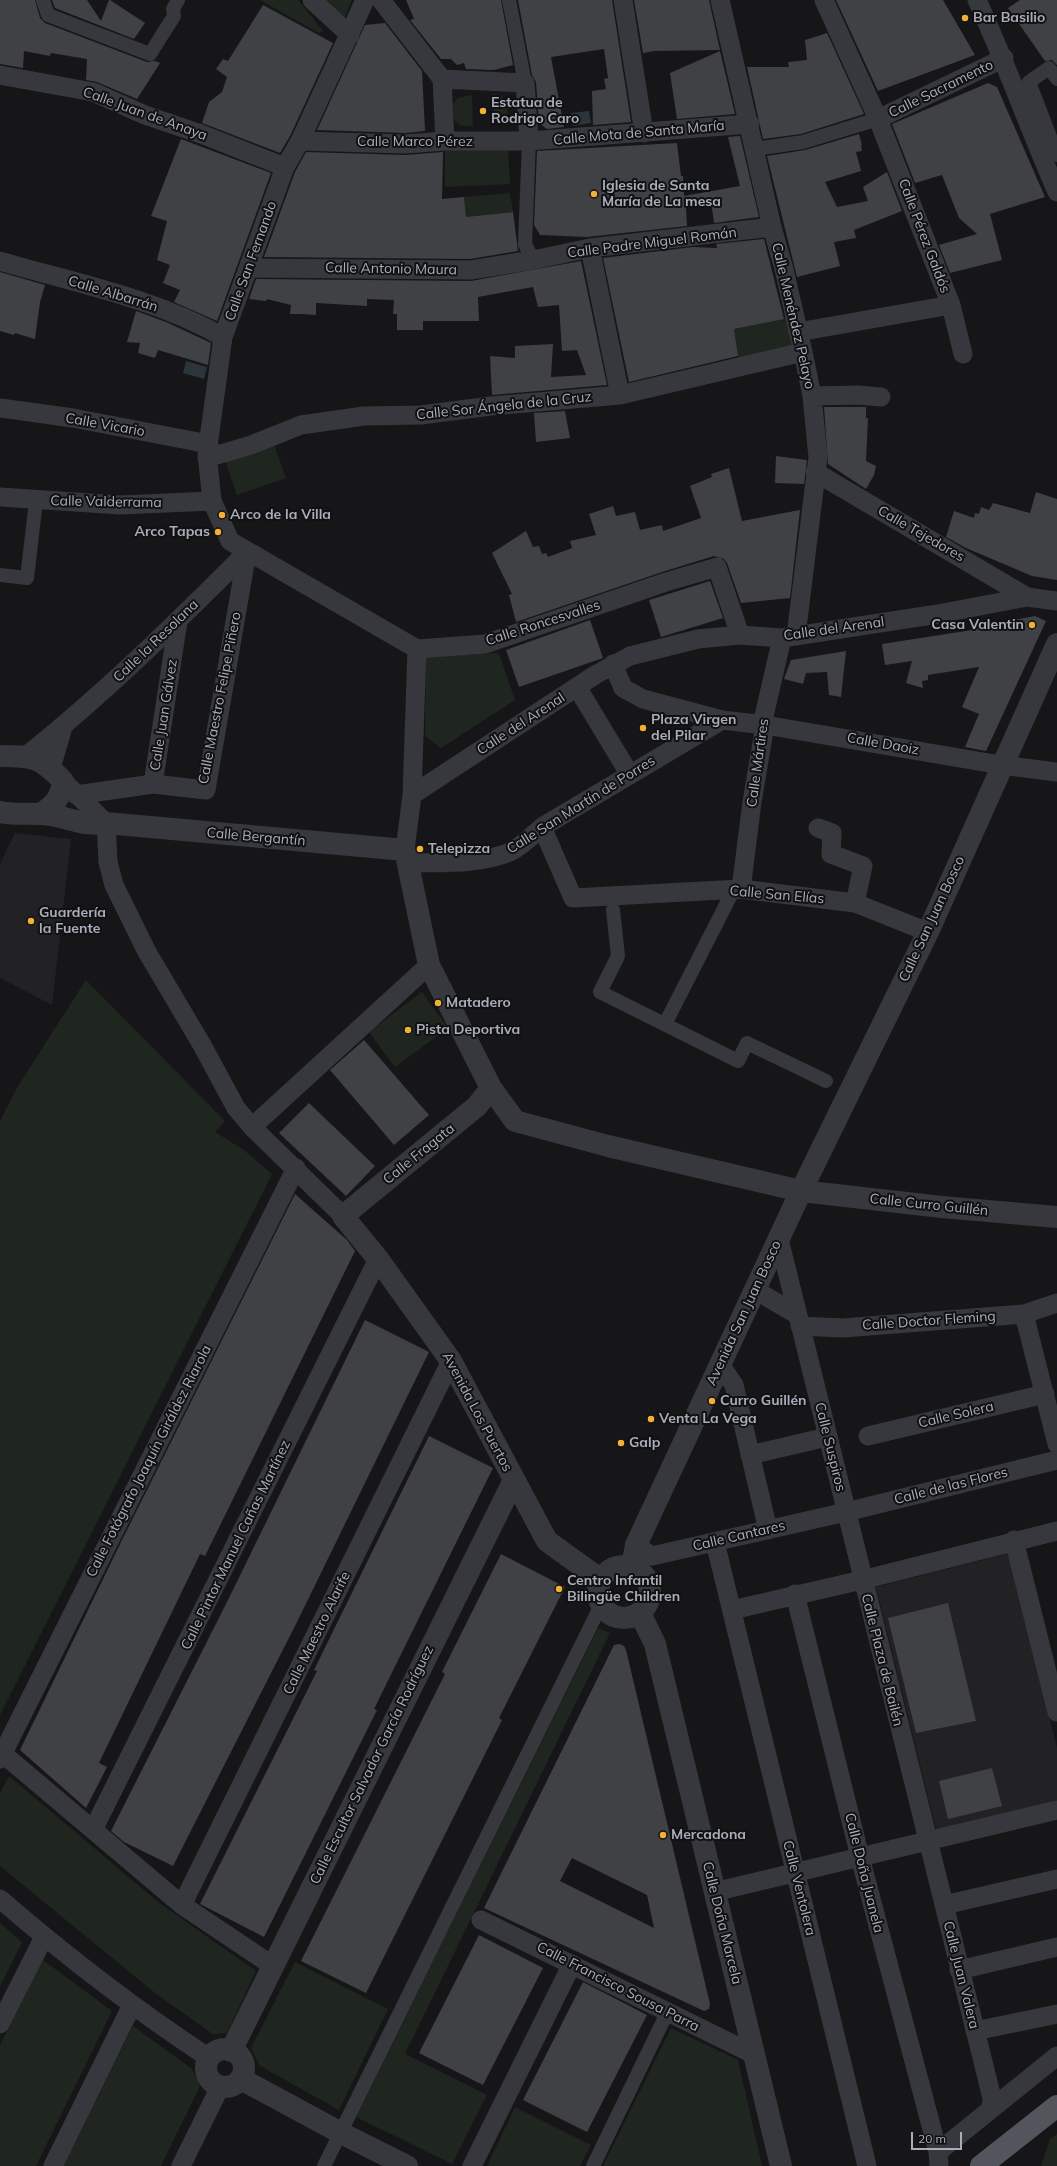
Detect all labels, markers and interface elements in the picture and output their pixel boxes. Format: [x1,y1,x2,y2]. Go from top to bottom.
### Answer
place label: Bar Basilio [973,10,1045,26]
marker: Bar Basilio [960,13,970,23]
street label: Calle Sacramento [886,56,996,122]
street label: Calle Juan de Anaya [81,84,209,144]
place label: Estatua de Rodrigo Caro [491,95,579,128]
marker: Estatua de Rodrigo Caro [478,106,488,116]
street label: Calle Mota de Santa María [553,117,725,149]
street label: Calle Marco Pérez [357,134,473,150]
street label: Calle Pérez Galdós [894,177,954,295]
place label: Iglesia de Santa María de La mesa [602,178,721,210]
marker: Iglesia de Santa María de La mesa [589,189,599,199]
street label: Calle San Fernando [222,199,280,323]
street label: Calle Padre Miguel Román [566,224,738,262]
street label: Calle Menéndez Pelayo [768,241,818,391]
street label: Calle Antonio Maura [325,259,457,279]
street label: Calle Albarrán [66,272,160,316]
street label: Calle Sor Ángela de la Cruz [416,388,592,424]
street label: Calle Vicario [64,410,146,440]
street label: Calle Valderrama [50,493,162,511]
street label: Calle Tejedores [875,502,967,566]
place label: Arco de la Villa [230,507,331,523]
marker: Arco de la Villa [217,510,227,520]
place label: Arco Tapas [134,524,210,540]
marker: Arco Tapas [213,527,223,537]
street label: Calle la Resolana [110,596,202,686]
street label: Calle Roncesvalles [484,597,602,649]
street label: Calle Maestro Felipe Piñero [195,611,245,785]
street label: Calle del Arenal [783,614,885,644]
place label: Casa Valentin [931,617,1024,633]
marker: Casa Valentin [1027,620,1037,630]
street label: Calle Juan Gálvez [147,658,181,772]
street label: Calle del Arenal [474,689,568,759]
place label: Plaza Virgen del Pilar [651,712,736,744]
street label: Calle Mártires [743,718,773,808]
marker: Plaza Virgen del Pilar [638,723,648,733]
street label: Calle Daoiz [846,729,920,759]
street label: Calle San Martín de Porres [504,752,658,858]
street label: Calle Bergantín [206,824,306,850]
place label: Telepizza [428,841,490,857]
marker: Telepizza [415,844,425,854]
street label: Calle San Juan Bosco [895,853,969,985]
street label: Calle San Elías [729,882,825,908]
place label: Guardería la Fuente [39,905,106,938]
marker: Guardería la Fuente [26,916,36,926]
place label: Matadero [446,995,511,1011]
marker: Matadero [433,998,443,1008]
place label: Pista Deportiva [416,1022,520,1038]
marker: Pista Deportiva [403,1025,413,1035]
street label: Calle Fragata [380,1120,458,1188]
street label: Calle Curro Guillén [869,1190,989,1220]
street label: Avenida San Juan Bosco [703,1238,785,1388]
street label: Calle Doctor Fleming [862,1308,996,1334]
street label: Calle Fotógrafo Joaquín Giráldez Riarola [83,1342,215,1580]
street label: Avenida Los Puertos [438,1349,516,1475]
place label: Curro Guillén [720,1393,807,1409]
marker: Curro Guillén [707,1396,717,1406]
street label: Calle Solera [917,1398,995,1432]
street label: Calle Suspiros [811,1401,849,1493]
place label: Venta La Vega [659,1411,757,1427]
marker: Venta La Vega [646,1414,656,1424]
place label: Galp [629,1435,660,1451]
street label: Calle Pintor Manuel Cañas Martínez [178,1437,294,1653]
marker: Galp [616,1438,626,1448]
street label: Calle de las Flores [892,1464,1010,1508]
street label: Calle Cantares [691,1517,787,1555]
street label: Calle Maestro Alarife [280,1569,354,1697]
place label: Centro Infantil Bilingüe Children [567,1573,680,1606]
marker: Centro Infantil Bilingüe Children [554,1584,564,1594]
street label: Calle Plaza de Bailén [857,1592,907,1728]
street label: Calle Escultor Salvador García Rodríguez [307,1643,437,1887]
street label: Calle Doña Juanela [841,1811,887,1935]
place label: Mercadona [671,1827,746,1843]
marker: Mercadona [658,1830,668,1840]
street label: Calle Ventolera [779,1839,819,1937]
street label: Calle Doña Marcela [699,1860,745,1986]
street label: Calle Juan Valera [940,1919,982,2031]
street label: Calle Francisco Sousa Parra [534,1939,702,2035]
scale bar [913,2124,964,2150]
text: 20 m [918,2131,946,2146]

